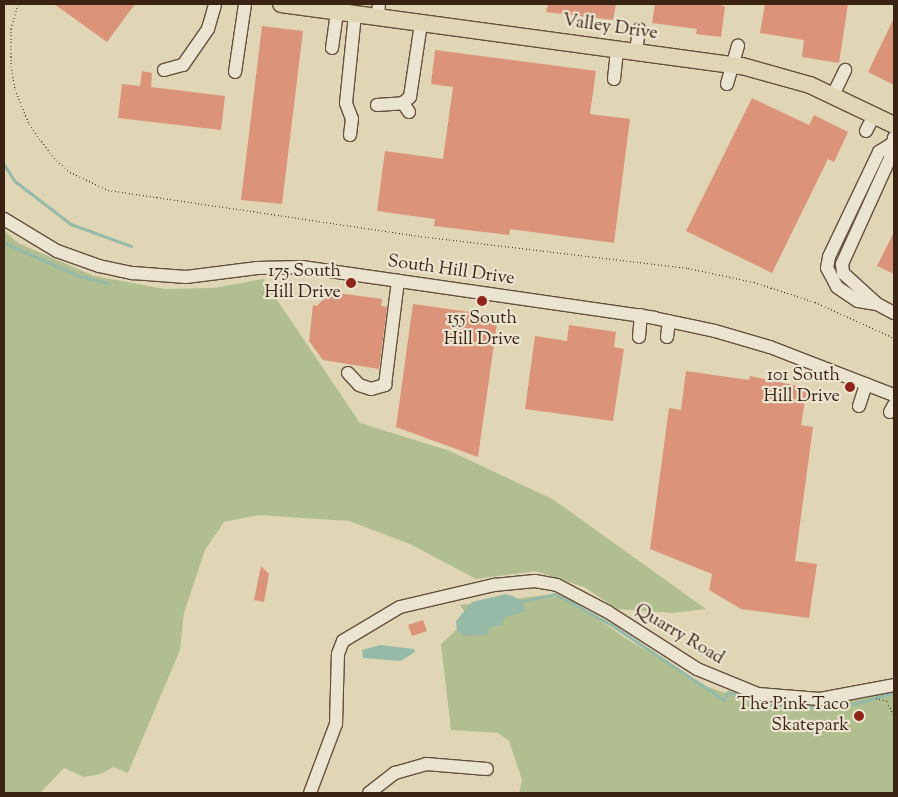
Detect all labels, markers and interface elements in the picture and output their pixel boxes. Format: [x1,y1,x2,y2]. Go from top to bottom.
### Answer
street label: Valley Drive [561,11,659,45]
street label: South Hill Drive [386,251,516,291]
place label: 175 South Hill Drive [264,262,341,304]
marker: 175 South Hill Drive [345,277,357,289]
marker: 155 South Hill Drive [476,295,488,307]
place label: 155 South Hill Drive [444,309,520,352]
place label: 101 South Hill Drive [763,366,840,408]
marker: 101 South Hill Drive [844,381,856,393]
street label: Quarry Road [630,600,728,670]
place label: The Pink Taco Skatepark [737,695,849,738]
marker: The Pink Taco Skatepark [853,710,865,722]

